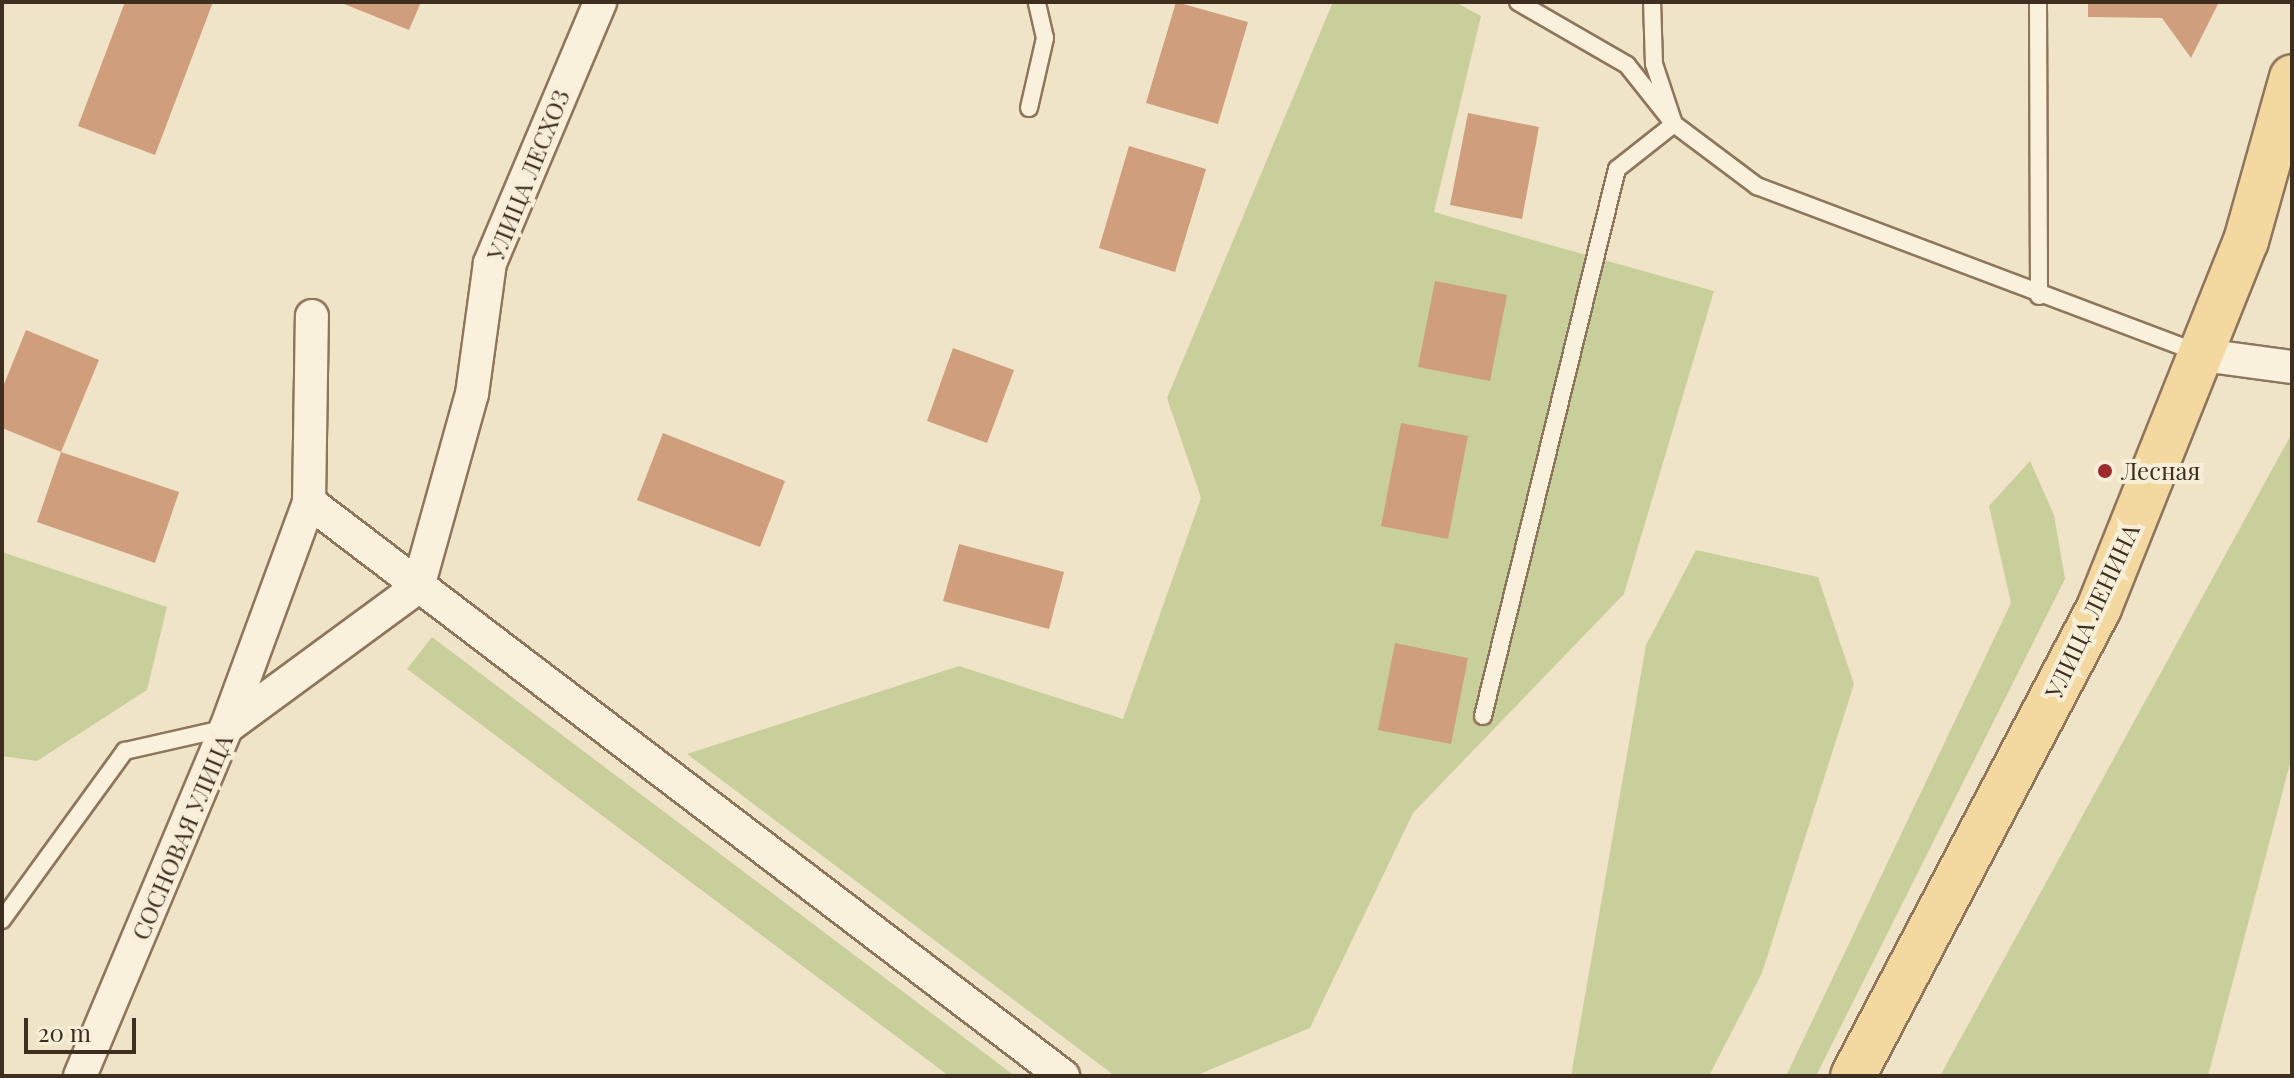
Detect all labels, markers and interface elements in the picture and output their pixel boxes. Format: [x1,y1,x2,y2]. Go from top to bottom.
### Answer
street label: УЛИЦА ЛЕСХОЗ [481,85,575,265]
place label: Лесная [2121,457,2200,485]
marker: Лесная [2096,462,2114,480]
street label: УЛИЦА ЛЕНИНА [2039,519,2145,703]
street label: СОСНОВАЯ УЛИЦА [126,730,238,944]
scale bar [28,1002,140,1052]
text: 20 m [38,1016,91,1048]

